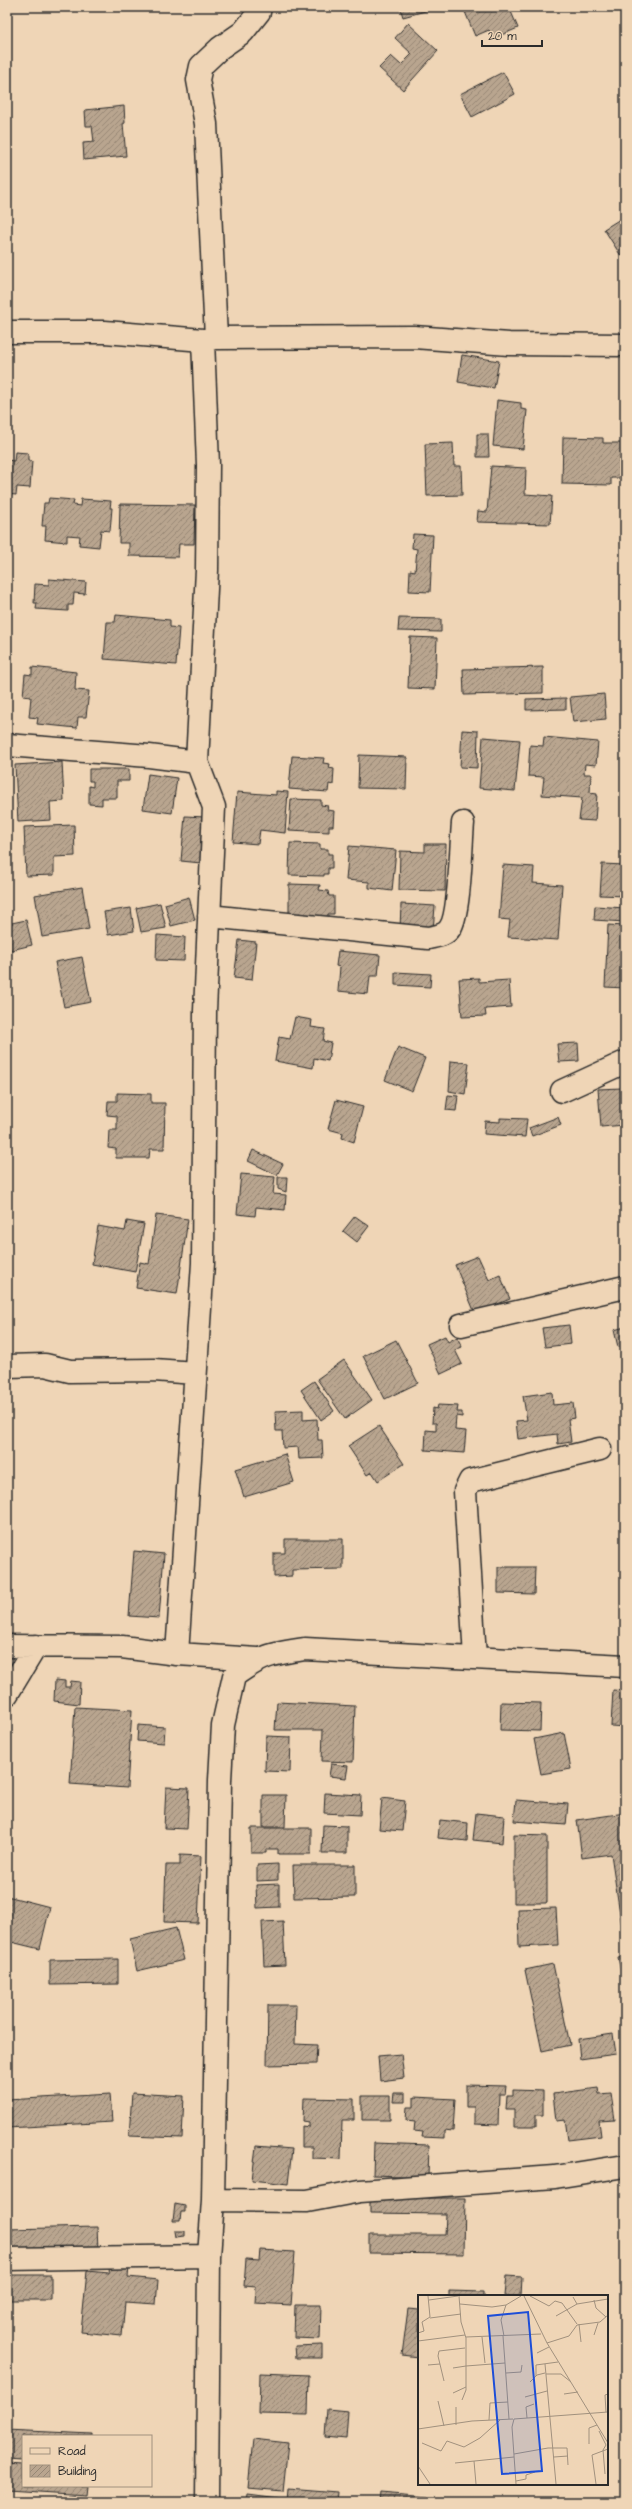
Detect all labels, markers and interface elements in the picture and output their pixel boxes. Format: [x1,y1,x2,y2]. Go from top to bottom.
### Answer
scale bar [482,22,542,48]
text: 20 m [488,28,517,45]
inset map [418,2295,608,2485]
legend [22,2435,152,2487]
text: Road [58,2443,86,2460]
text: Building [58,2463,96,2481]

